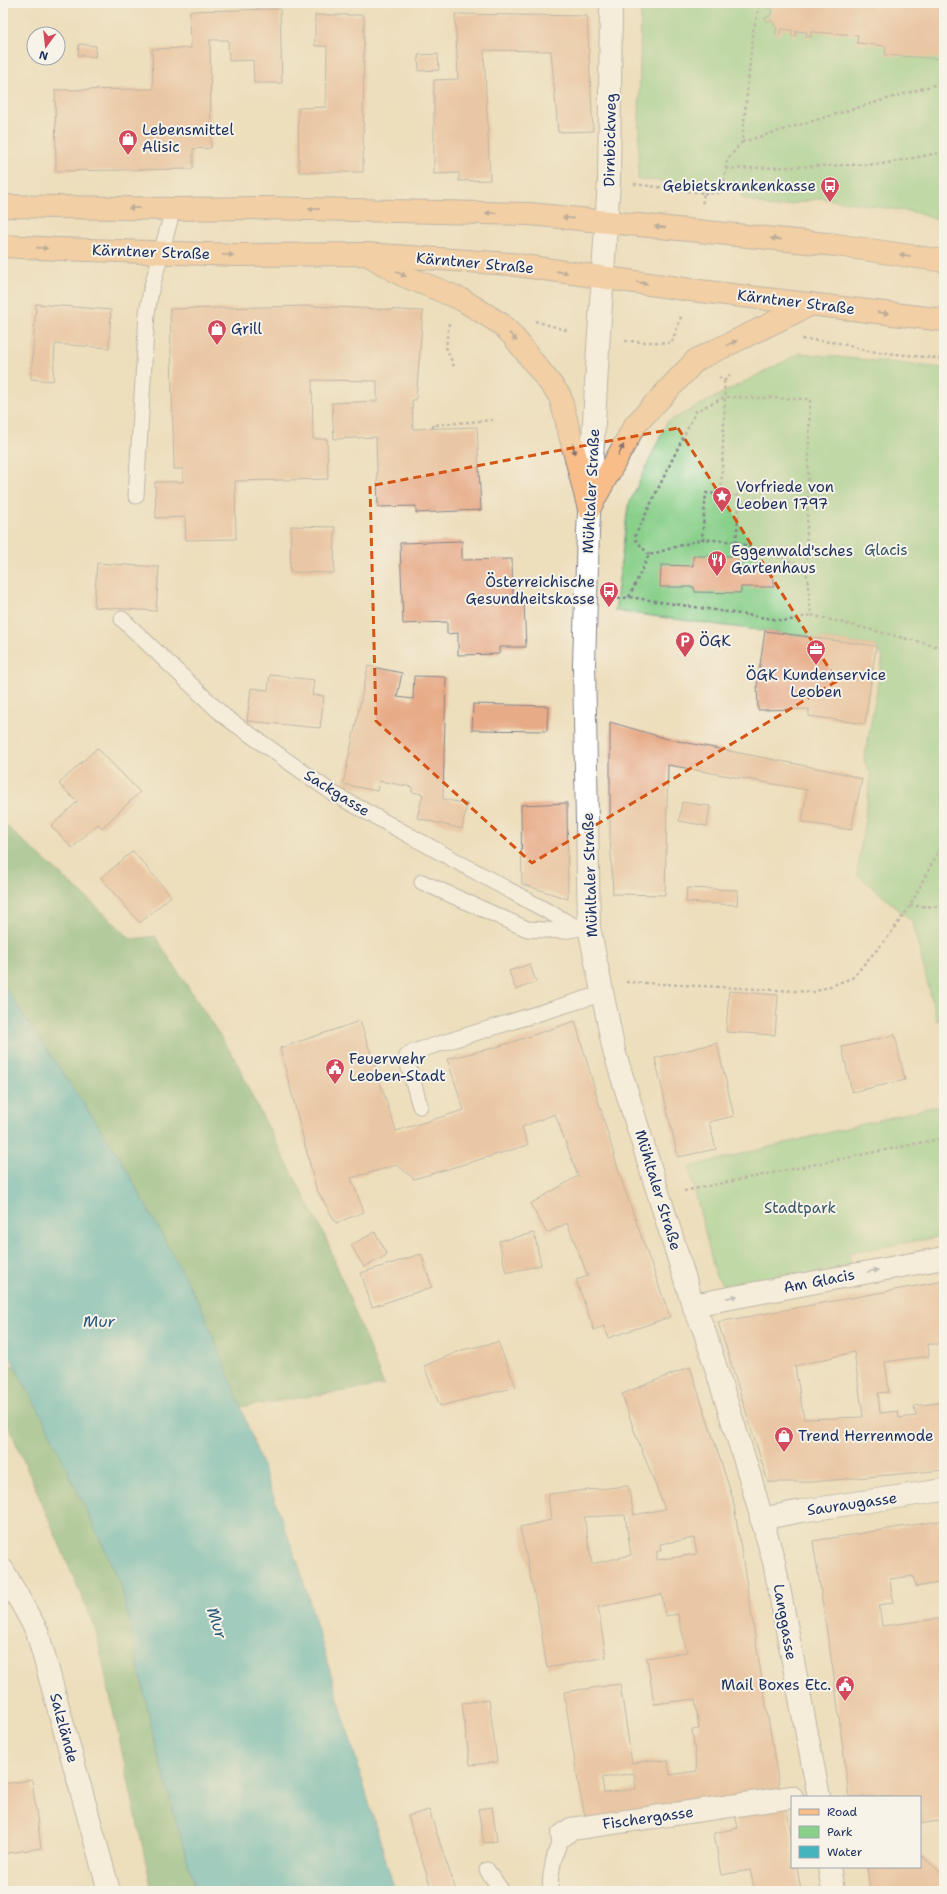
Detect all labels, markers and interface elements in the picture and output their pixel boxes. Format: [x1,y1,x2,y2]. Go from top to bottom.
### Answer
north arrow [26,26,66,66]
text: N [37,47,50,64]
street label: Dirnböckweg [599,93,621,187]
place label: Lebensmittel Alisic [142,120,234,157]
shop icon: Lebensmittel Alisic [117,128,139,156]
bus stop icon: Gebietskrankenkasse [819,175,841,203]
place label: Gebietskrankenkasse [663,176,816,196]
one-way arrow [127,205,140,211]
one-way arrow [307,206,320,212]
one-way arrow [485,210,497,217]
one-way arrow [562,215,574,222]
one-way arrow [654,224,666,231]
one-way arrow [770,236,783,242]
street label: Kärntner Straße [92,240,210,264]
one-way arrow [36,245,48,252]
street label: Kärntner Straße [415,248,535,278]
one-way arrow [222,251,234,258]
one-way arrow [899,252,912,258]
one-way arrow [556,269,568,275]
one-way arrow [395,271,407,277]
one-way arrow [636,280,648,286]
street label: Kärntner Straße [736,285,856,319]
one-way arrow [877,309,889,316]
shop icon: Grill [206,318,228,346]
place label: Grill [231,319,263,339]
one-way arrow [509,332,518,342]
one-way arrow [726,340,737,346]
street label: Mühltaler Straße [578,428,604,554]
one-way arrow [571,443,577,455]
one-way arrow [618,444,625,456]
place label: Vorfriede von Leoben 1797 [736,477,834,514]
place icon: Vorfriede von Leoben 1797 [711,485,733,513]
park label: Glacis [864,540,908,560]
place label: Eggenwald'sches Gartenhaus [731,541,853,578]
restaurant icon: Eggenwald'sches Gartenhaus [706,549,728,577]
place label: Österreichische Gesundheitskasse [466,572,595,609]
bus stop icon: Österreichische Gesundheitskasse [598,580,620,608]
parking icon: ÖGK [674,630,696,658]
place label: ÖGK [699,631,731,651]
office icon: ÖGK Kundenservice Leoben [805,638,827,666]
place label: ÖGK Kundenservice Leoben [746,665,886,702]
street label: Sackgasse [300,765,374,821]
street label: Mühltaler Straße [578,812,602,938]
place label: Feuerwehr Leoben-Stadt [349,1049,446,1086]
public building icon: Feuerwehr Leoben-Stadt [324,1057,346,1085]
street label: Mühltaler Straße [630,1127,686,1253]
park label: Stadtpark [764,1198,836,1218]
street label: Am Glacis [782,1264,856,1298]
one-way arrow [867,1268,879,1274]
one-way arrow [726,1294,738,1300]
water label: Mur [83,1311,115,1332]
shop icon: Trend Herrenmode [773,1425,795,1453]
place label: Trend Herrenmode [798,1426,934,1446]
street label: Sauraugasse [806,1488,898,1520]
street label: Langgasse [768,1582,802,1662]
water label: Mur [202,1605,232,1642]
public building icon: Mail Boxes Etc. [834,1674,856,1702]
place label: Mail Boxes Etc. [721,1675,831,1695]
street label: Salzlände [45,1691,83,1765]
legend [791,1796,921,1868]
street label: Fischergasse [601,1802,695,1834]
text: Road [827,1804,858,1820]
text: Park [827,1824,853,1840]
text: Water [827,1844,863,1860]

